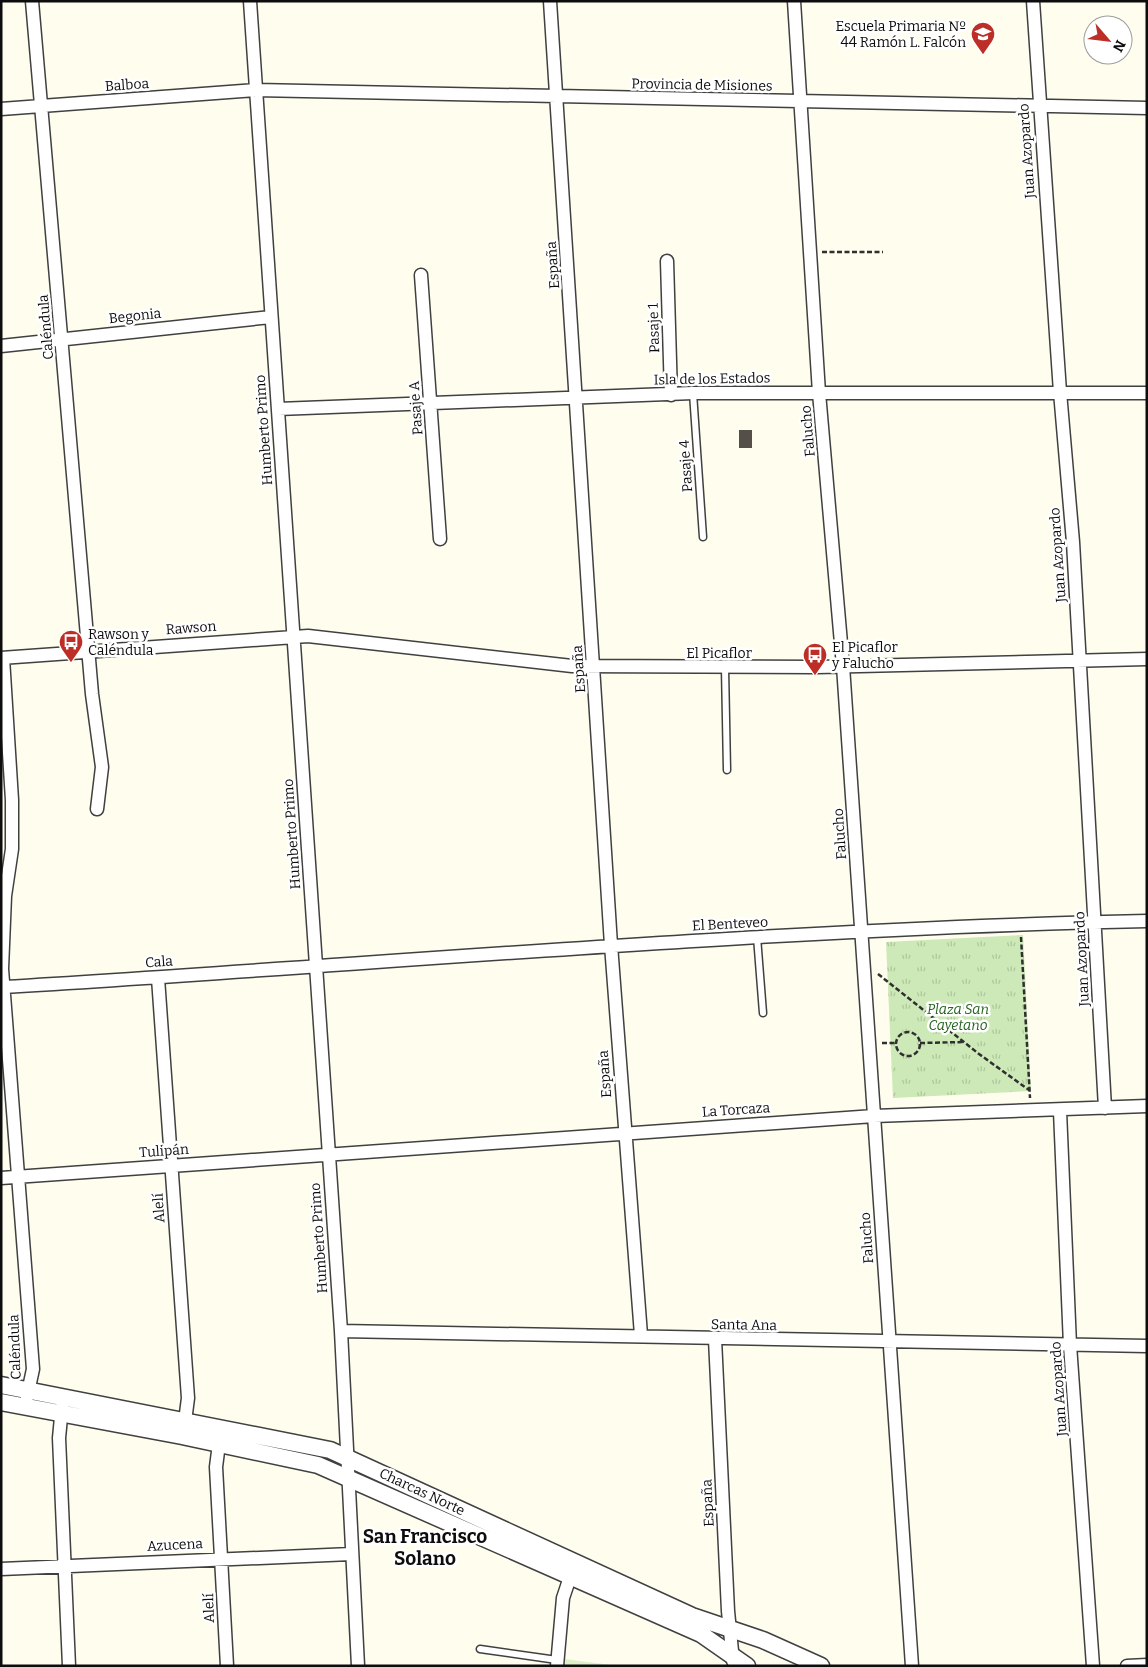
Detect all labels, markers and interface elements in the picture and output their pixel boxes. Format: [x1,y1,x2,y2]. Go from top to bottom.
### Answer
north arrow [1083,15,1133,65]
place label: Escuela Primaria Nº 44 Ramón L. Falcón [836,18,966,51]
school or university icon: Escuela Primaria Nº 44 Ramón L. Falcón [970,21,996,55]
text: N [1109,37,1129,55]
street label: Balboa [104,75,150,95]
street label: Provincia de Misiones [631,75,773,95]
street label: Juan Azopardo [1015,103,1039,200]
street label: España [543,240,563,289]
street label: Caléndula [35,293,57,360]
street label: Pasaje 1 [645,302,663,353]
street label: Begonia [108,305,162,327]
street label: Isla de los Estados [653,369,771,389]
street label: Humberto Primo [252,374,276,486]
street label: Pasaje A [406,380,426,436]
street label: Falucho [797,405,819,457]
street label: Pasaje 4 [676,439,696,493]
street label: Juan Azopardo [1046,507,1070,604]
street label: Rawson [165,618,217,638]
place label: Rawson y Caléndula [88,626,154,659]
bus stop icon: Rawson y Caléndula [58,629,84,663]
place label: El Picaflor y Falucho [831,639,898,672]
bus stop icon: El Picaflor y Falucho [802,642,828,676]
street label: España [569,644,589,693]
street label: El Picaflor [686,645,752,662]
street label: Humberto Primo [280,778,304,890]
street label: Falucho [830,808,850,860]
street label: Juan Azopardo [1071,911,1093,1008]
street label: El Benteveo [692,914,768,934]
street label: Cala [144,953,174,971]
park label: Plaza San Cayetano [927,1001,989,1034]
street label: España [595,1049,615,1098]
street label: La Torcaza [701,1099,771,1121]
street label: Tulipán [139,1141,190,1161]
street label: Humberto Primo [307,1182,331,1294]
street label: Alelí [149,1192,169,1223]
street label: Falucho [857,1212,877,1264]
street label: Caléndula [5,1314,25,1380]
street label: Santa Ana [711,1316,778,1334]
street label: Juan Azopardo [1047,1341,1071,1438]
street label: Charcas Norte [376,1465,468,1519]
street label: España [698,1478,718,1527]
district label: San Francisco Solano [363,1525,487,1570]
street label: Azucena [147,1535,204,1555]
street label: Alelí [200,1592,218,1623]

